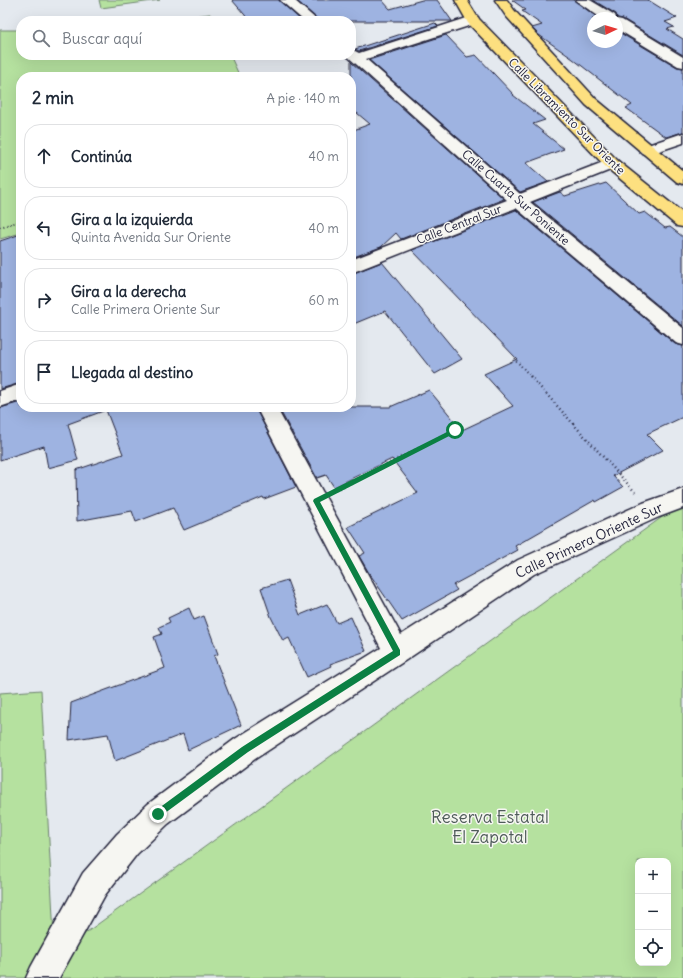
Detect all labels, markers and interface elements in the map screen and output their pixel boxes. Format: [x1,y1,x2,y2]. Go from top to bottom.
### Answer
north arrow [587,12,623,48]
search box [16,16,356,60]
icon: search [30,27,52,49]
text: Buscar aquí [62,29,142,48]
street label: Calle Libramiento Sur Oriente [505,54,629,178]
text: 2 min [32,87,74,109]
text: A pie · 140 m [266,90,340,107]
icon: ahead [33,145,55,167]
street label: Calle Cuarta Sur Poniente [459,146,573,248]
text: Continúa [71,147,132,166]
text: 40 m [308,148,339,165]
street label: Calle Central Sur [414,201,504,247]
text: Gira a la izquierda [71,210,193,229]
icon: left [33,217,55,239]
text: 40 m [308,220,339,237]
text: Quinta Avenida Sur Oriente [71,229,231,246]
text: Gira a la derecha [71,282,186,301]
icon: right [33,289,55,311]
text: 60 m [308,292,339,309]
text: Calle Primera Oriente Sur [71,301,220,318]
icon: arrive [33,361,55,383]
text: Llegada al destino [71,363,193,382]
route start [446,421,464,439]
street label: Calle Primera Oriente Sur [512,498,666,582]
route end [149,805,167,823]
park label: Reserva Estatal El Zapotal [431,806,549,848]
map controls [635,858,671,966]
button: + [635,858,671,894]
button: − [635,894,671,930]
button: locate [635,930,671,966]

